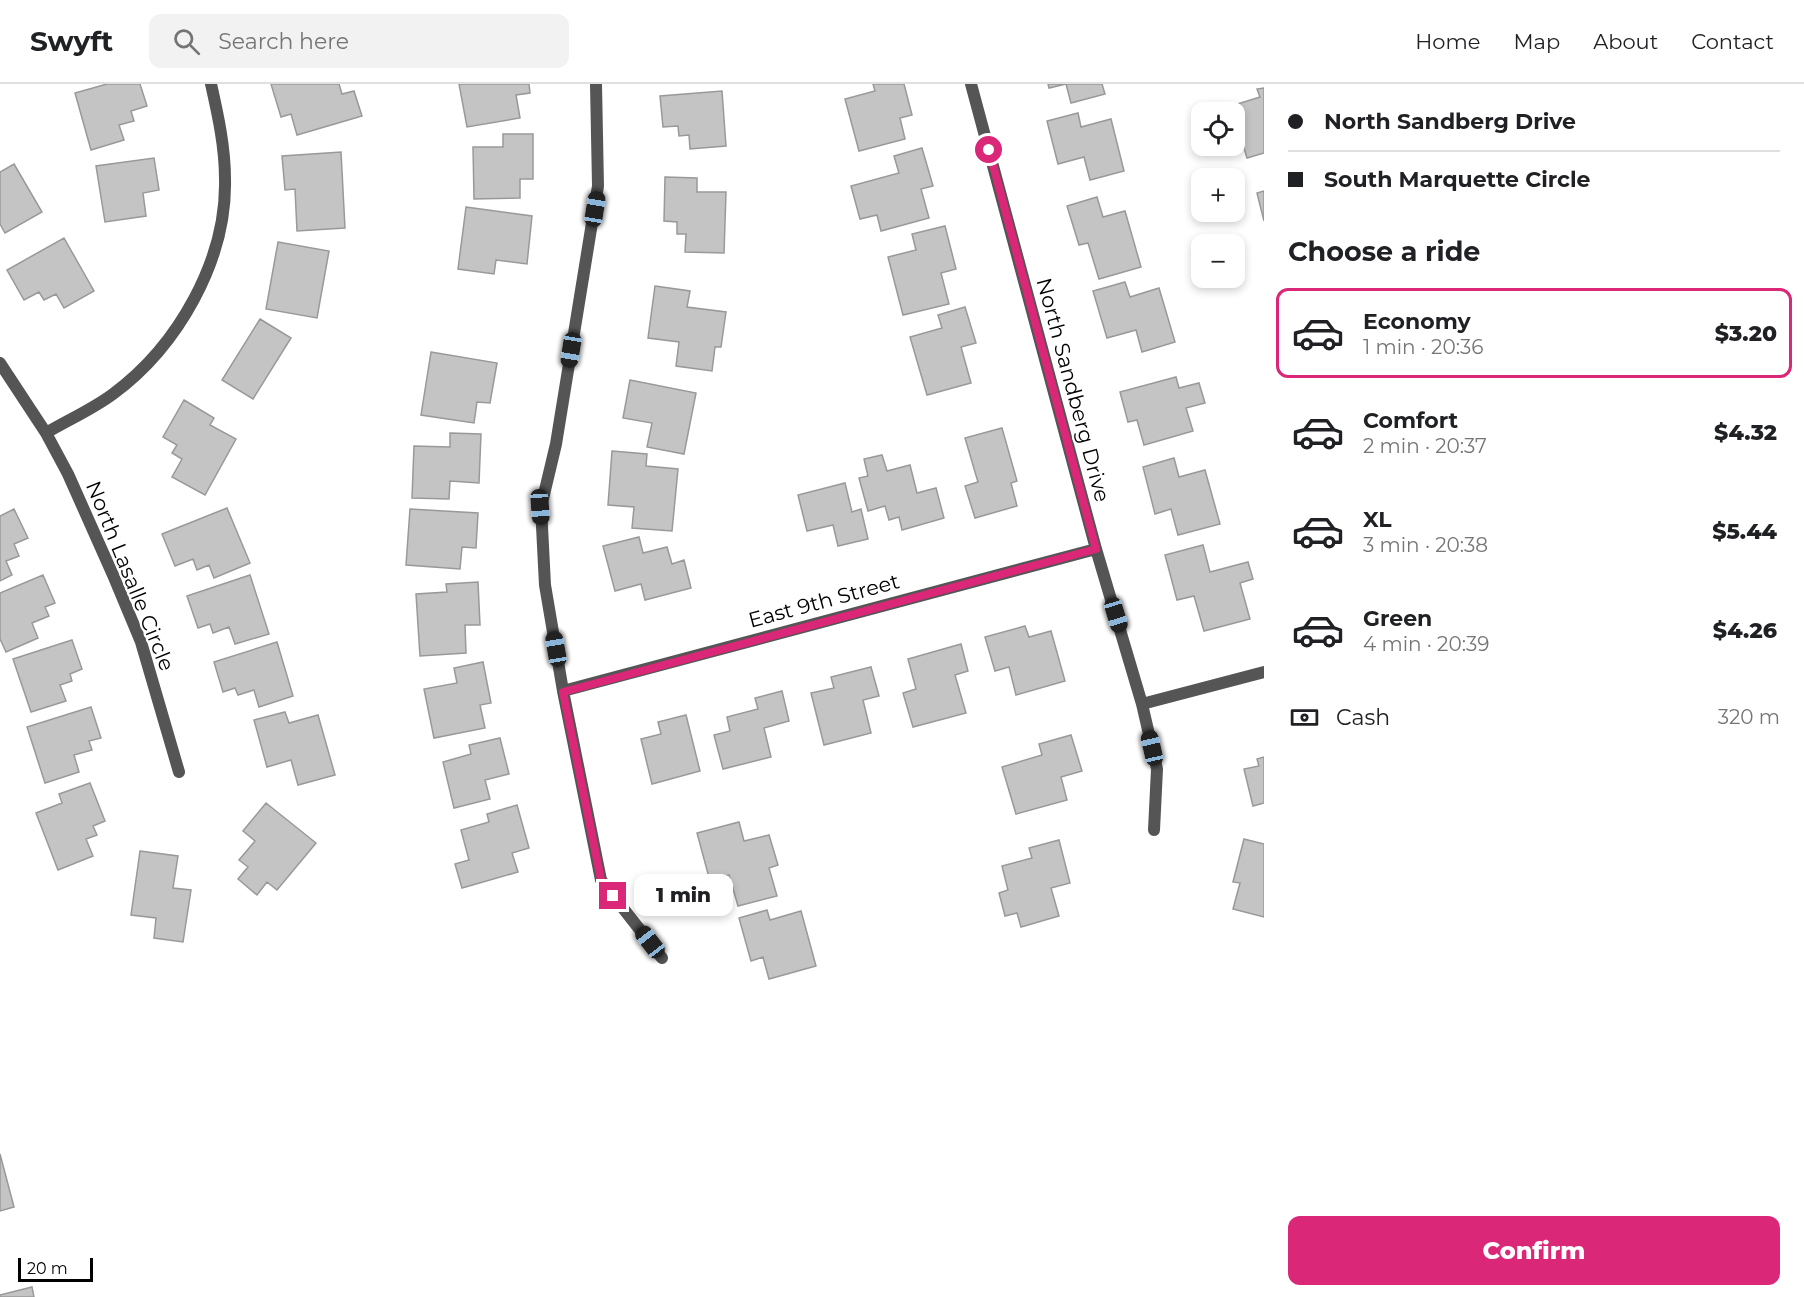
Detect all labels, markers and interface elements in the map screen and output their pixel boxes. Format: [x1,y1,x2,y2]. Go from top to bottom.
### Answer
search box [149,14,569,68]
text: Swyft [30,24,113,58]
icon: search [170,25,203,58]
text: Search here [218,28,349,55]
text: Home [1415,29,1480,54]
text: Map [1513,29,1560,54]
text: About [1593,29,1658,54]
text: Contact [1691,29,1774,54]
map controls [1191,102,1245,288]
button: locate [1191,102,1245,156]
text: North Sandberg Drive [1324,108,1576,135]
route start [975,136,1002,163]
text: South Marquette Circle [1324,166,1591,193]
button: + [1191,168,1245,222]
car [583,190,607,228]
button: − [1191,234,1245,288]
text: Choose a ride [1288,235,1480,268]
street label: North Sandberg Drive [1032,275,1115,505]
icon: car [1291,306,1345,360]
text: Economy [1363,308,1471,335]
text: $3.20 [1715,320,1777,347]
car [559,331,583,369]
text: 1 min · 20:36 [1363,335,1483,359]
icon: car [1291,405,1345,459]
text: Comfort [1363,407,1458,434]
text: $4.32 [1714,419,1777,446]
text: 2 min · 20:37 [1363,434,1487,458]
street label: North Lasalle Circle [81,477,180,674]
car [530,488,550,526]
icon: car [1291,504,1345,558]
text: XL [1363,506,1392,533]
text: $5.44 [1712,518,1777,545]
text: 3 min · 20:38 [1363,533,1488,557]
street label: East 9th Street [746,568,902,633]
car [1102,595,1130,635]
icon: car [1291,603,1345,657]
text: Green [1363,605,1432,632]
text: $4.26 [1713,617,1777,644]
car [544,630,568,668]
text: 4 min · 20:39 [1363,632,1489,656]
icon: cash [1288,701,1321,734]
text: Cash [1336,704,1390,731]
text: 320 m [1718,705,1780,729]
car [1139,728,1165,768]
callout: 1 min [634,875,733,917]
route end [599,882,626,909]
text: 1 min [656,883,711,907]
car [632,922,668,962]
button: Confirm [1288,1216,1780,1285]
scale bar [18,1255,93,1282]
text: 20 m [27,1259,68,1278]

